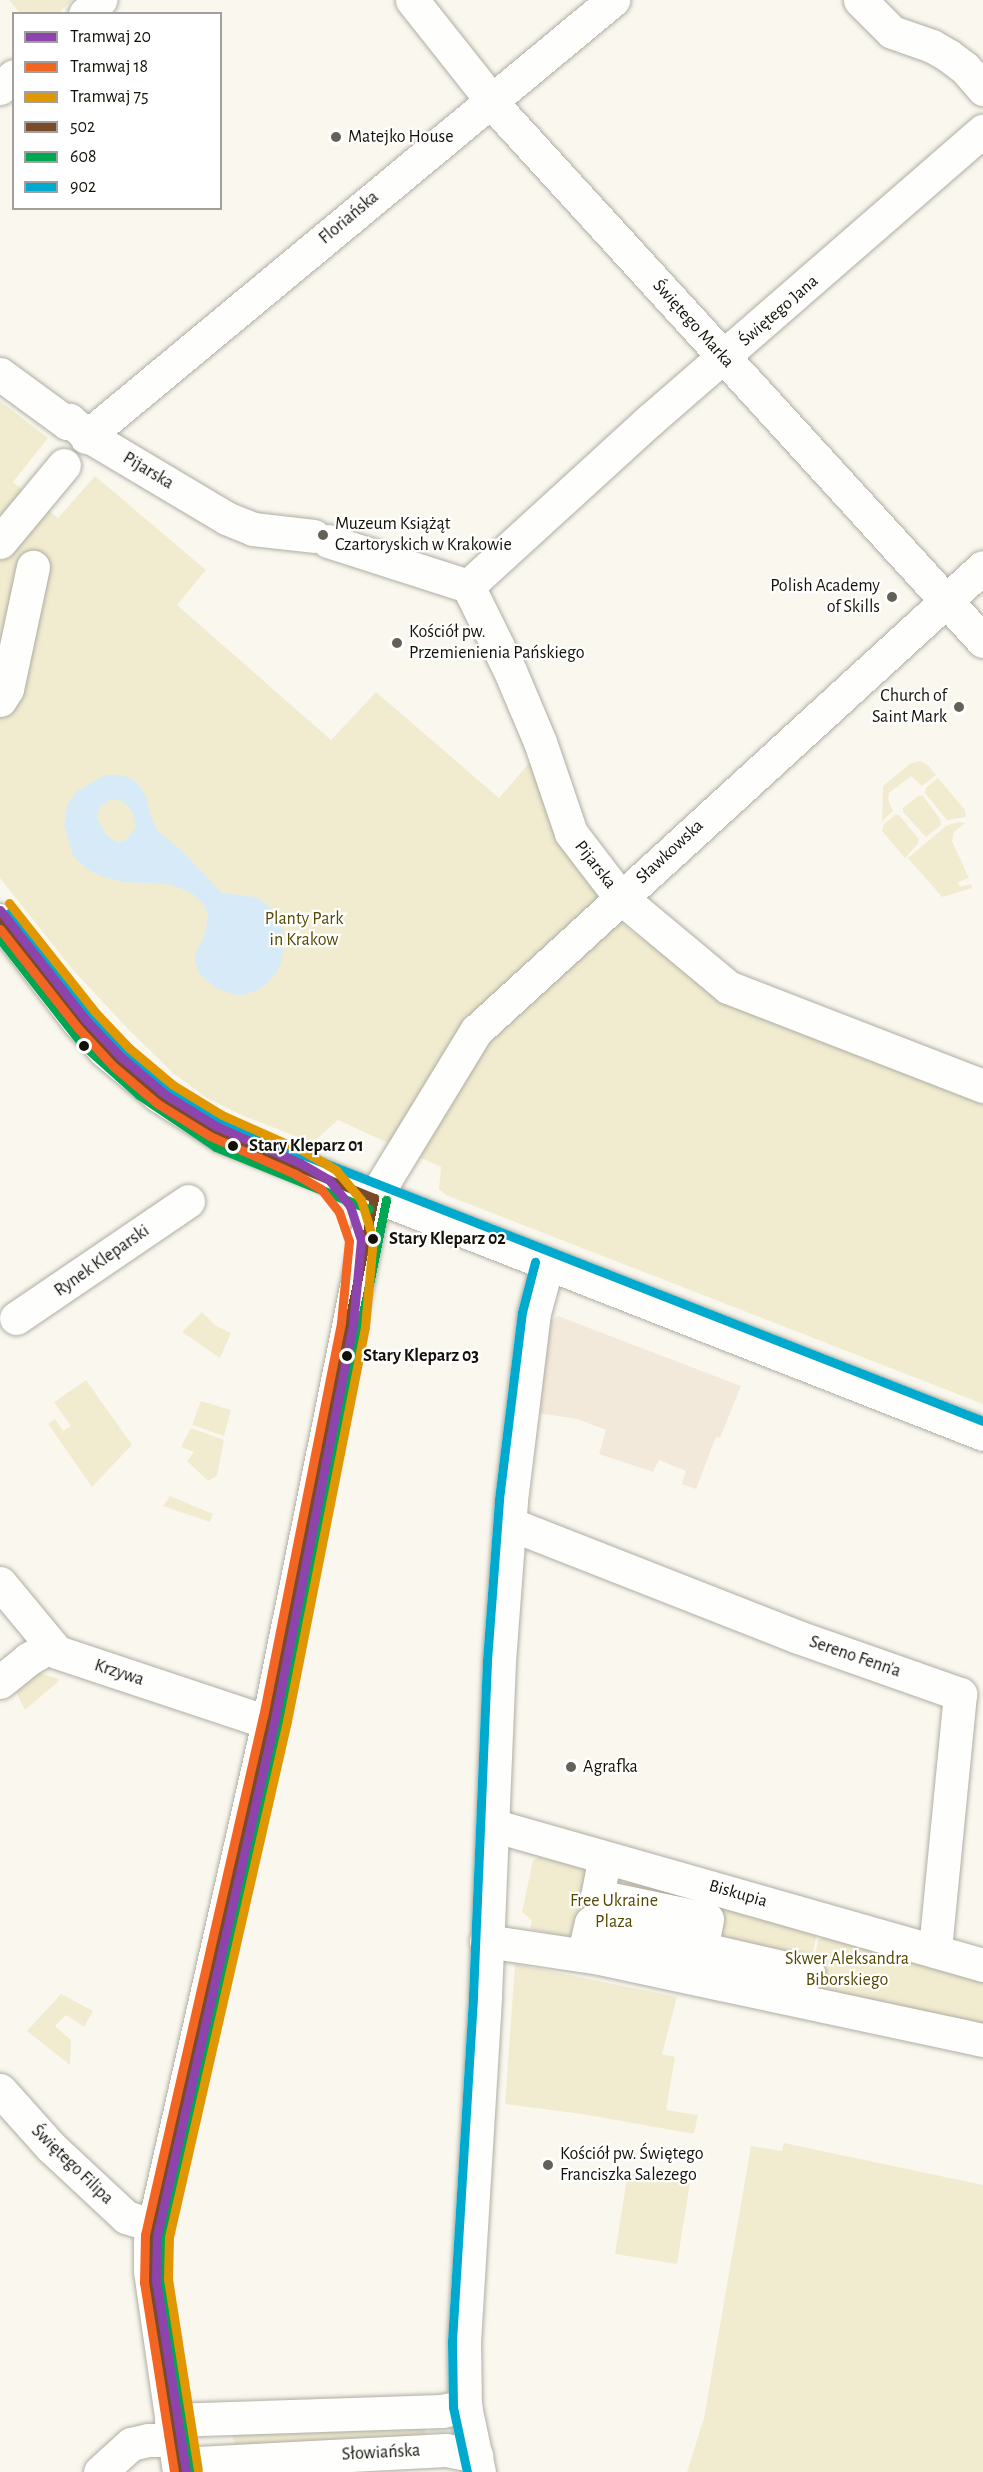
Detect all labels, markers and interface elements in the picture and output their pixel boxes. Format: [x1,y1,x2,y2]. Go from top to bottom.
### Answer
legend [12,12,222,210]
text: Tramwaj 20 [70,28,151,46]
text: Tramwaj 18 [70,58,148,76]
text: Tramwaj 75 [70,88,148,106]
text: 502 [70,118,95,136]
place label: Matejko House [348,126,454,148]
marker: Matejko House [329,130,343,144]
text: 608 [70,148,97,166]
text: 902 [70,178,96,196]
street label: Floriańska [315,187,383,249]
street label: Świętego Jana [735,271,823,351]
street label: Świętego Marka [648,275,738,373]
street label: Pijarska [119,448,177,494]
place label: Muzeum Książąt Czartoryskich w Krakowie [335,514,512,556]
marker: Muzeum Książąt Czartoryskich w Krakowie [316,528,330,542]
place label: Polish Academy of Skills [770,576,880,618]
marker: Polish Academy of Skills [885,590,899,604]
place label: Kościół pw. Przemienienia Pańskiego [409,622,585,664]
marker: Kościół pw. Przemienienia Pańskiego [390,636,404,650]
place label: Church of Saint Mark [872,686,947,728]
marker: Church of Saint Mark [952,700,966,714]
street label: Sławkowska [632,815,708,889]
street label: Pijarska [569,837,621,893]
park label: Planty Park in Krakow [265,909,343,952]
unlabelled marker [78,1040,90,1052]
marker: Stary Kleparz 01 [222,1135,244,1157]
place label: Stary Kleparz 01 [249,1135,364,1157]
street label: Rynek Kleparski [50,1220,154,1302]
marker: Stary Kleparz 02 [362,1228,384,1250]
place label: Stary Kleparz 02 [389,1228,506,1250]
marker: Stary Kleparz 03 [336,1345,358,1367]
place label: Stary Kleparz 03 [363,1345,479,1367]
street label: Sereno Fenn'a [806,1631,904,1683]
street label: Krzywa [92,1655,146,1691]
place label: Agrafka [583,1756,638,1778]
marker: Agrafka [564,1760,578,1774]
street label: Biskupia [706,1875,770,1913]
park label: Free Ukraine Plaza [570,1891,658,1934]
park label: Skwer Aleksandra Biborskiego [785,1949,909,1992]
street label: Świętego Filipa [27,2121,117,2209]
place label: Kościół pw. Świętego Franciszka Salezego [560,2144,704,2186]
marker: Kościół pw. Świętego Franciszka Salezego [541,2158,555,2172]
street label: Słowiańska [341,2440,421,2466]

